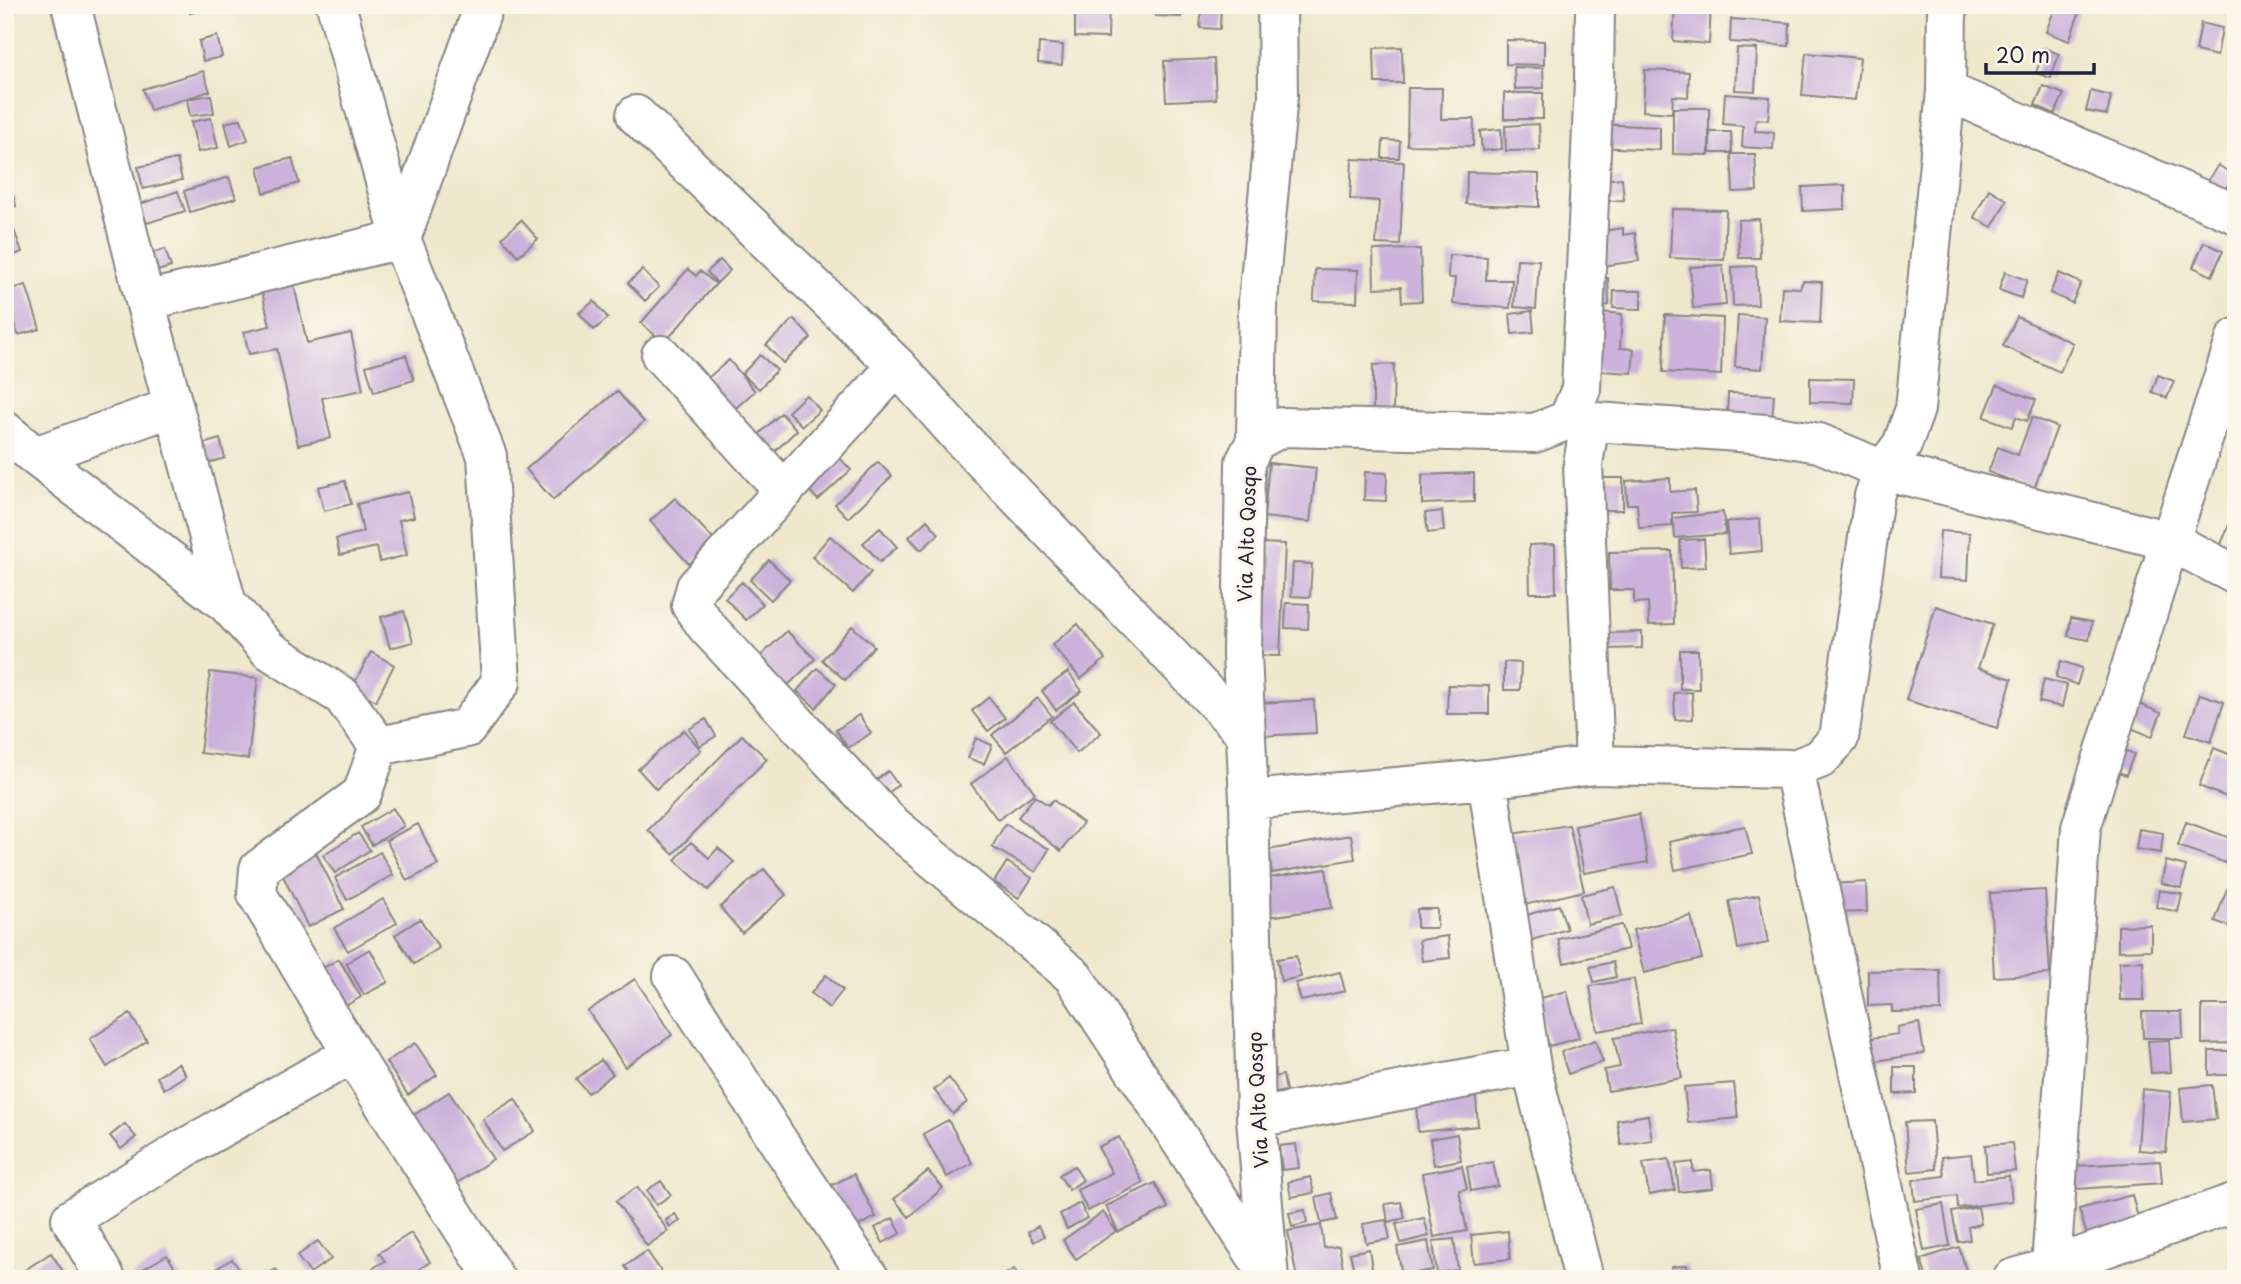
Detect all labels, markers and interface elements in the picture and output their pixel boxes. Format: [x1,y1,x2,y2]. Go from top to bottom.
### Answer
scale bar [1986,32,2094,76]
text: 20 m [1996,38,2050,70]
street label: Via Alto Qosqo [1230,465,1262,603]
street label: Via Alto Qosqo [1239,1031,1275,1169]

